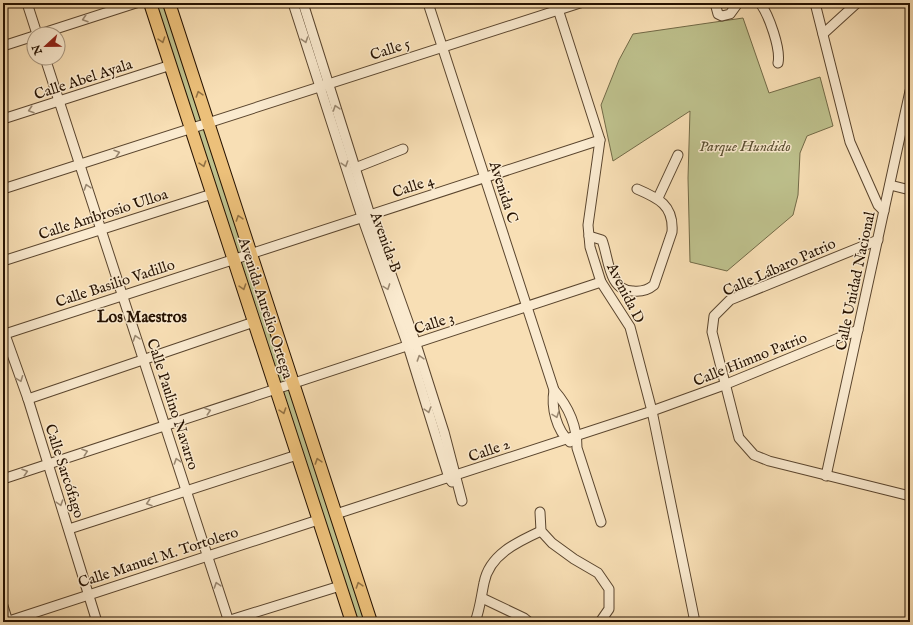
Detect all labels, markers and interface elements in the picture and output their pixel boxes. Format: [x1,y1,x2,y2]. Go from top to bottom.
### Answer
one-way arrow [82,14,89,23]
north arrow [26,26,66,66]
street label: Calle 5 [368,34,413,65]
one-way arrow [158,36,166,43]
one-way arrow [300,36,308,43]
text: N [29,42,46,57]
street label: Calle Abel Ayala [32,55,135,104]
one-way arrow [196,91,204,98]
one-way arrow [332,104,341,111]
one-way arrow [28,105,35,114]
park label: Parque Hundido [699,137,791,156]
one-way arrow [113,149,120,158]
street label: Avenida C [484,158,522,226]
one-way arrow [198,160,206,167]
one-way arrow [340,160,349,167]
street label: Calle 4 [390,171,437,202]
street label: Calle Ambrosio Ulloa [36,184,171,244]
one-way arrow [83,184,92,191]
street label: Avenida B [366,208,405,275]
street label: Calle Unidad Nacional [831,209,880,352]
one-way arrow [235,214,244,221]
street label: Avenida Aurelio Ortega [233,234,297,382]
street label: Calle Lábaro Patrio [720,234,839,301]
street label: Calle Basilio Vadillo [53,255,177,312]
street label: Avenida D [602,259,649,327]
one-way arrow [382,283,391,290]
one-way arrow [238,284,247,291]
district label: Los Maestros [97,308,187,328]
street label: Calle 3 [412,308,457,339]
street label: Calle Himno Patrio [690,328,810,391]
one-way arrow [133,334,141,341]
street label: Calle Paulino Navarro [142,336,203,472]
one-way arrow [417,355,425,362]
one-way arrow [16,375,24,382]
one-way arrow [424,406,432,413]
one-way arrow [204,407,211,416]
one-way arrow [278,407,287,414]
one-way arrow [551,412,559,419]
street label: Calle Sarcófago [40,422,89,521]
street label: Calle 2 [466,435,512,466]
one-way arrow [81,449,88,457]
one-way arrow [173,458,181,465]
one-way arrow [315,458,323,465]
one-way arrow [22,468,29,477]
one-way arrow [146,498,153,507]
one-way arrow [55,499,64,506]
street label: Calle Manuel M. Tortolero [76,523,241,592]
one-way arrow [213,582,222,589]
one-way arrow [355,582,363,589]

